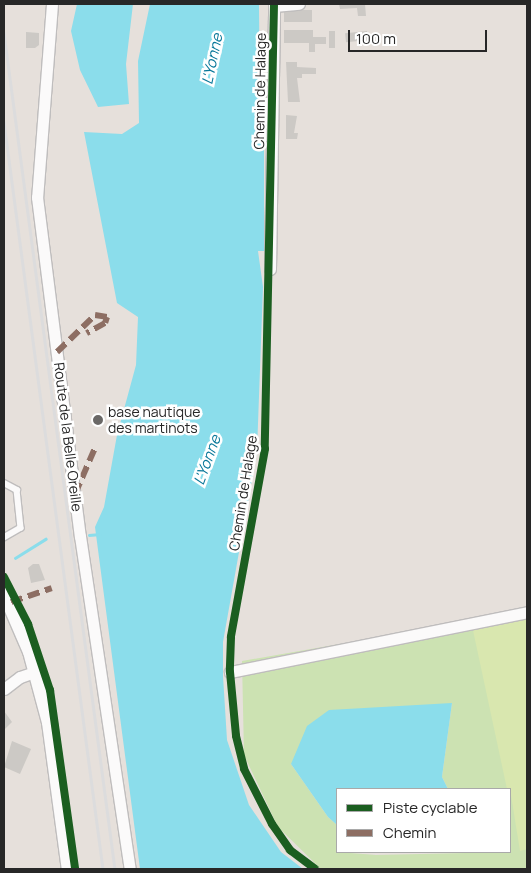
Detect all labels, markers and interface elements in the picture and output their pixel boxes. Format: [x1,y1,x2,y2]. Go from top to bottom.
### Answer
scale bar [351,20,490,52]
text: 100 m [356,28,396,49]
water label: L'Yonne [198,32,226,86]
street label: Chemin de Halage [251,33,269,149]
street label: Route de la Belle Oreille [51,361,85,513]
place label: base nautique des martinots [108,404,200,437]
marker: base nautique des martinots [92,414,104,426]
water label: L'Yonne [190,433,224,487]
street label: Chemin de Halage [226,434,260,552]
legend [336,788,511,853]
text: Piste cyclable [383,797,478,818]
text: Chemin [383,822,436,843]

